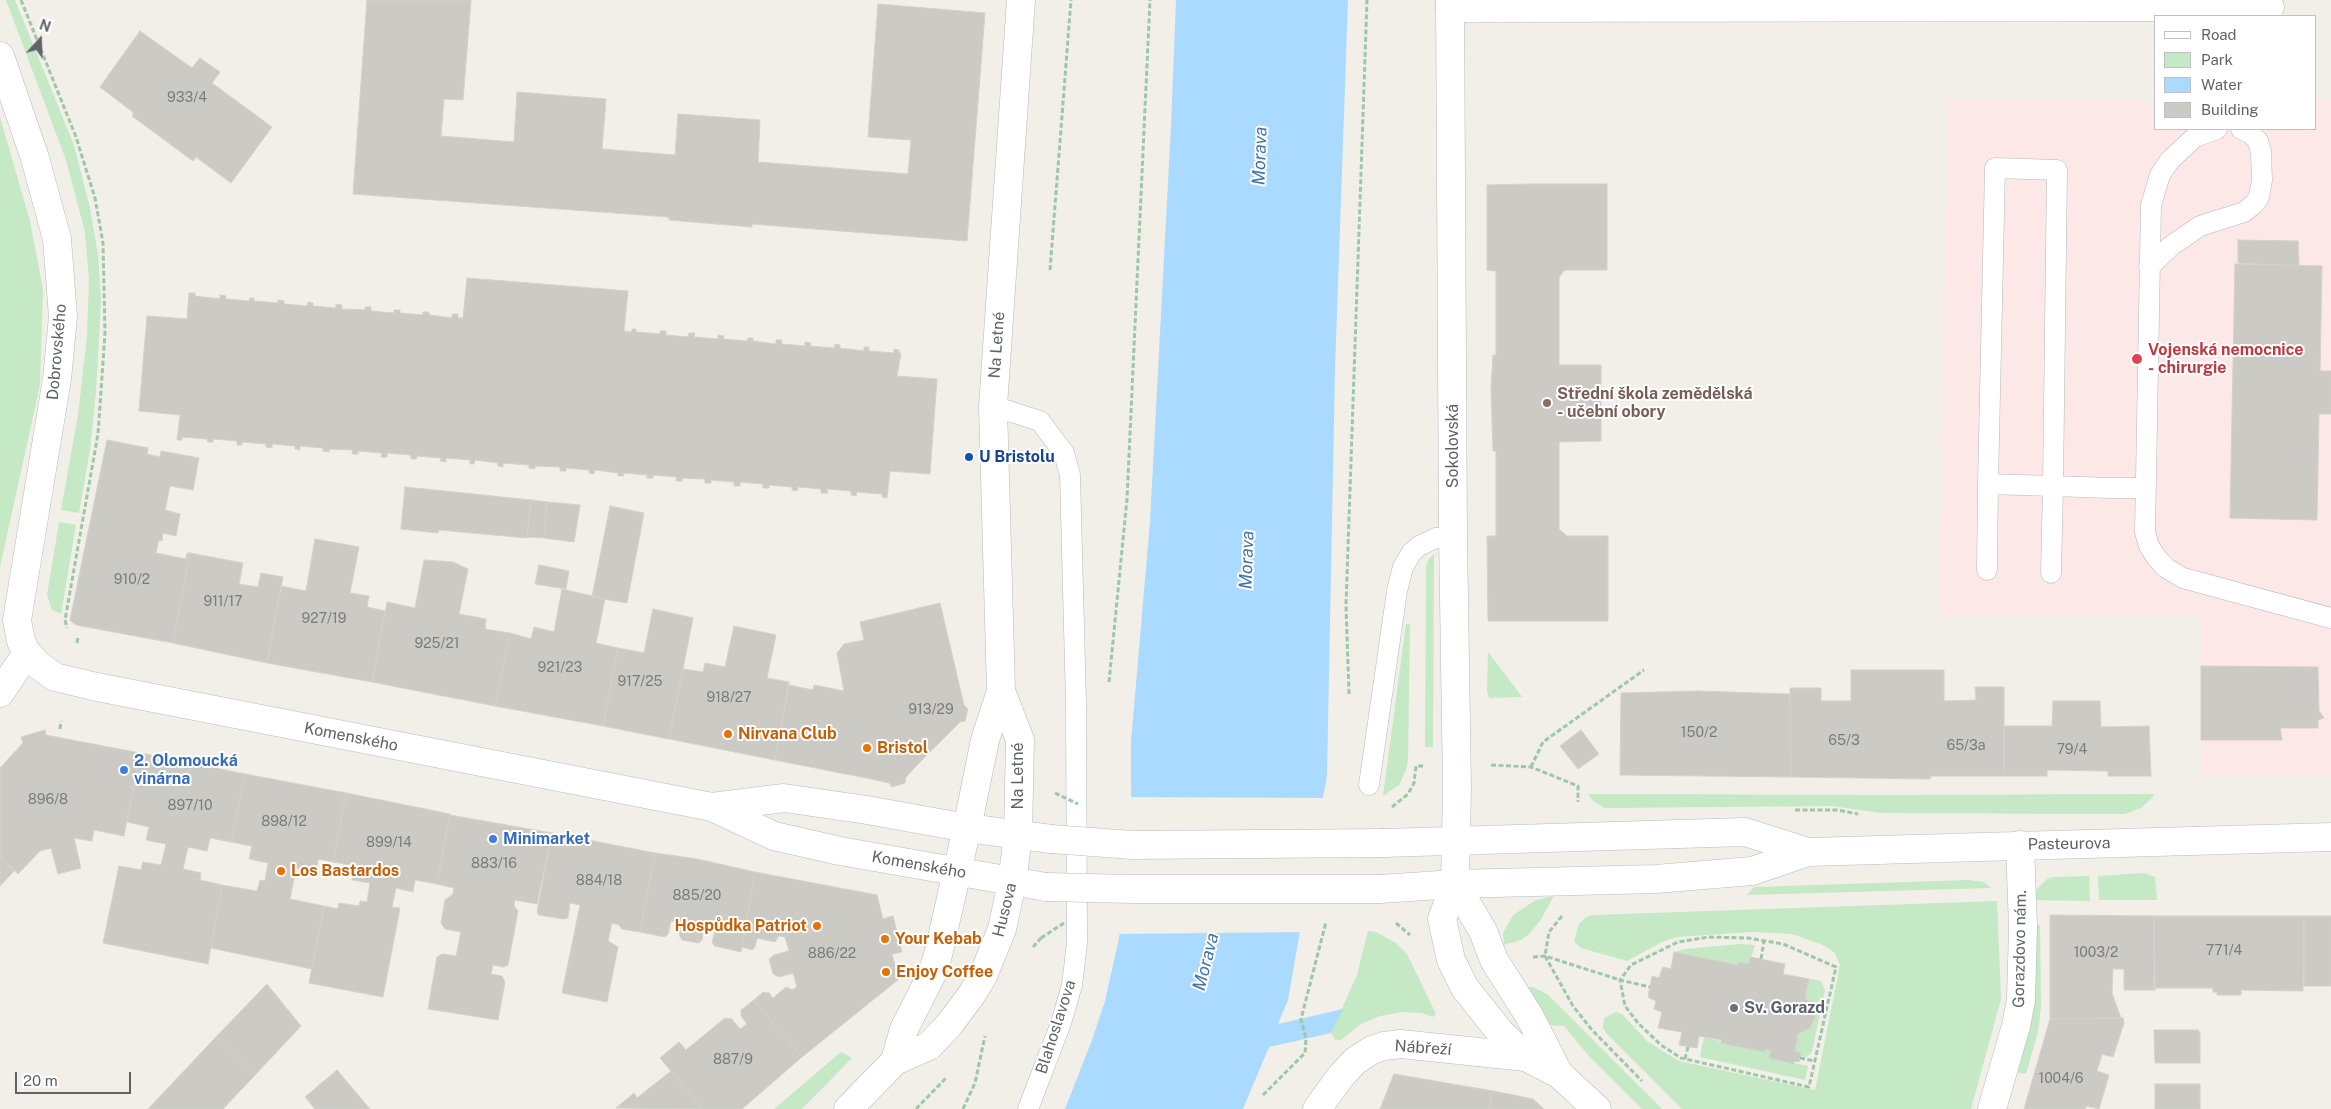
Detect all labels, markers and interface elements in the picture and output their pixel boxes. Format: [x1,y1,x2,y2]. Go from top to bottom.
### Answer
north arrow [15,15,65,65]
legend [2154,15,2316,130]
text: N [37,17,53,35]
text: Road [2201,26,2237,43]
text: Park [2201,51,2233,68]
text: Water [2201,76,2243,93]
house number: 933/4 [167,90,207,106]
text: Building [2201,101,2259,118]
water label: Morava [1248,126,1272,186]
street label: Dobrovského [43,303,71,401]
street label: Na Letné [985,311,1009,379]
place label: Vojenská nemocnice - chirurgie [2148,340,2304,378]
marker: Vojenská nemocnice - chirurgie [2130,352,2144,366]
place label: Střední škola zemědělská - učební obory [1557,384,1753,422]
marker: Střední škola zemědělská - učební obory [1541,397,1553,409]
street label: Sokolovská [1443,404,1463,488]
place label: U Bristolu [979,447,1055,467]
marker: U Bristolu [963,451,975,463]
water label: Morava [1235,530,1259,590]
house number: 910/2 [114,572,150,588]
house number: 911/17 [203,594,243,610]
house number: 927/19 [302,611,346,627]
house number: 925/21 [414,636,460,652]
house number: 921/23 [538,660,582,676]
house number: 917/25 [617,674,663,690]
house number: 918/27 [706,690,752,706]
house number: 913/29 [908,702,954,718]
street label: Komenského [302,718,400,756]
place label: Nirvana Club [738,724,837,744]
house number: 150/2 [1681,725,1717,741]
marker: Nirvana Club [722,728,734,740]
house number: 65/3 [1828,733,1860,749]
place label: Bristol [877,738,928,758]
house number: 65/3a [1946,738,1986,754]
marker: Bristol [861,742,873,754]
house number: 79/4 [2057,742,2087,758]
street label: Na Letné [1008,743,1028,809]
place label: 2. Olomoucká vinárna [134,751,238,789]
marker: 2. Olomoucká vinárna [118,764,130,776]
house number: 896/8 [28,792,68,808]
house number: 897/10 [167,798,213,814]
house number: 898/12 [261,814,307,830]
place label: Minimarket [503,829,590,849]
marker: Minimarket [487,833,499,845]
street label: Pasteurova [2027,834,2111,854]
house number: 899/14 [366,835,412,851]
street label: Komenského [870,847,968,883]
house number: 883/16 [471,856,517,872]
place label: Los Bastardos [291,861,399,881]
marker: Los Bastardos [275,865,287,877]
house number: 884/18 [576,873,622,889]
street label: Husova [989,881,1021,939]
house number: 885/20 [673,888,721,904]
street label: Gorazdovo nám. [2009,890,2031,1008]
place label: Hospůdka Patriot [675,916,807,936]
marker: Hospůdka Patriot [811,920,823,932]
place label: Your Kebab [895,929,982,949]
water label: Morava [1188,931,1224,993]
marker: Your Kebab [879,933,891,945]
house number: 771/4 [2206,943,2242,959]
house number: 1003/2 [2074,945,2118,961]
house number: 886/22 [808,946,856,962]
place label: Enjoy Coffee [896,962,993,982]
marker: Enjoy Coffee [880,966,892,978]
street label: Blahoslavova [1032,978,1080,1076]
place label: Sv. Gorazd [1744,998,1825,1018]
marker: Sv. Gorazd [1728,1002,1740,1014]
street label: Nábřeží [1394,1036,1452,1060]
house number: 887/9 [713,1052,753,1068]
scale bar [18,1062,134,1094]
house number: 1004/6 [2038,1071,2084,1087]
text: 20 m [23,1072,58,1089]

